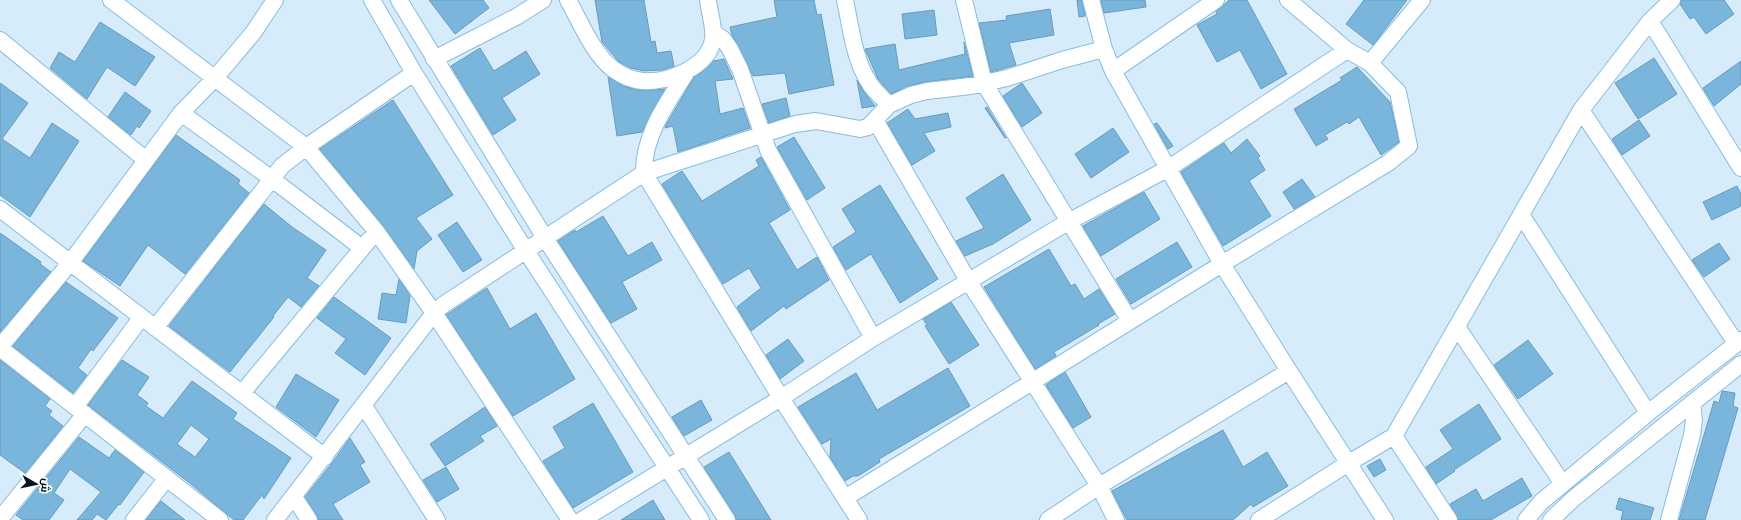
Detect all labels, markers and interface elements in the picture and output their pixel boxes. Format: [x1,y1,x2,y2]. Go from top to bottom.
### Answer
north arrow [16,464,56,504]
text: ش [37,477,55,494]

